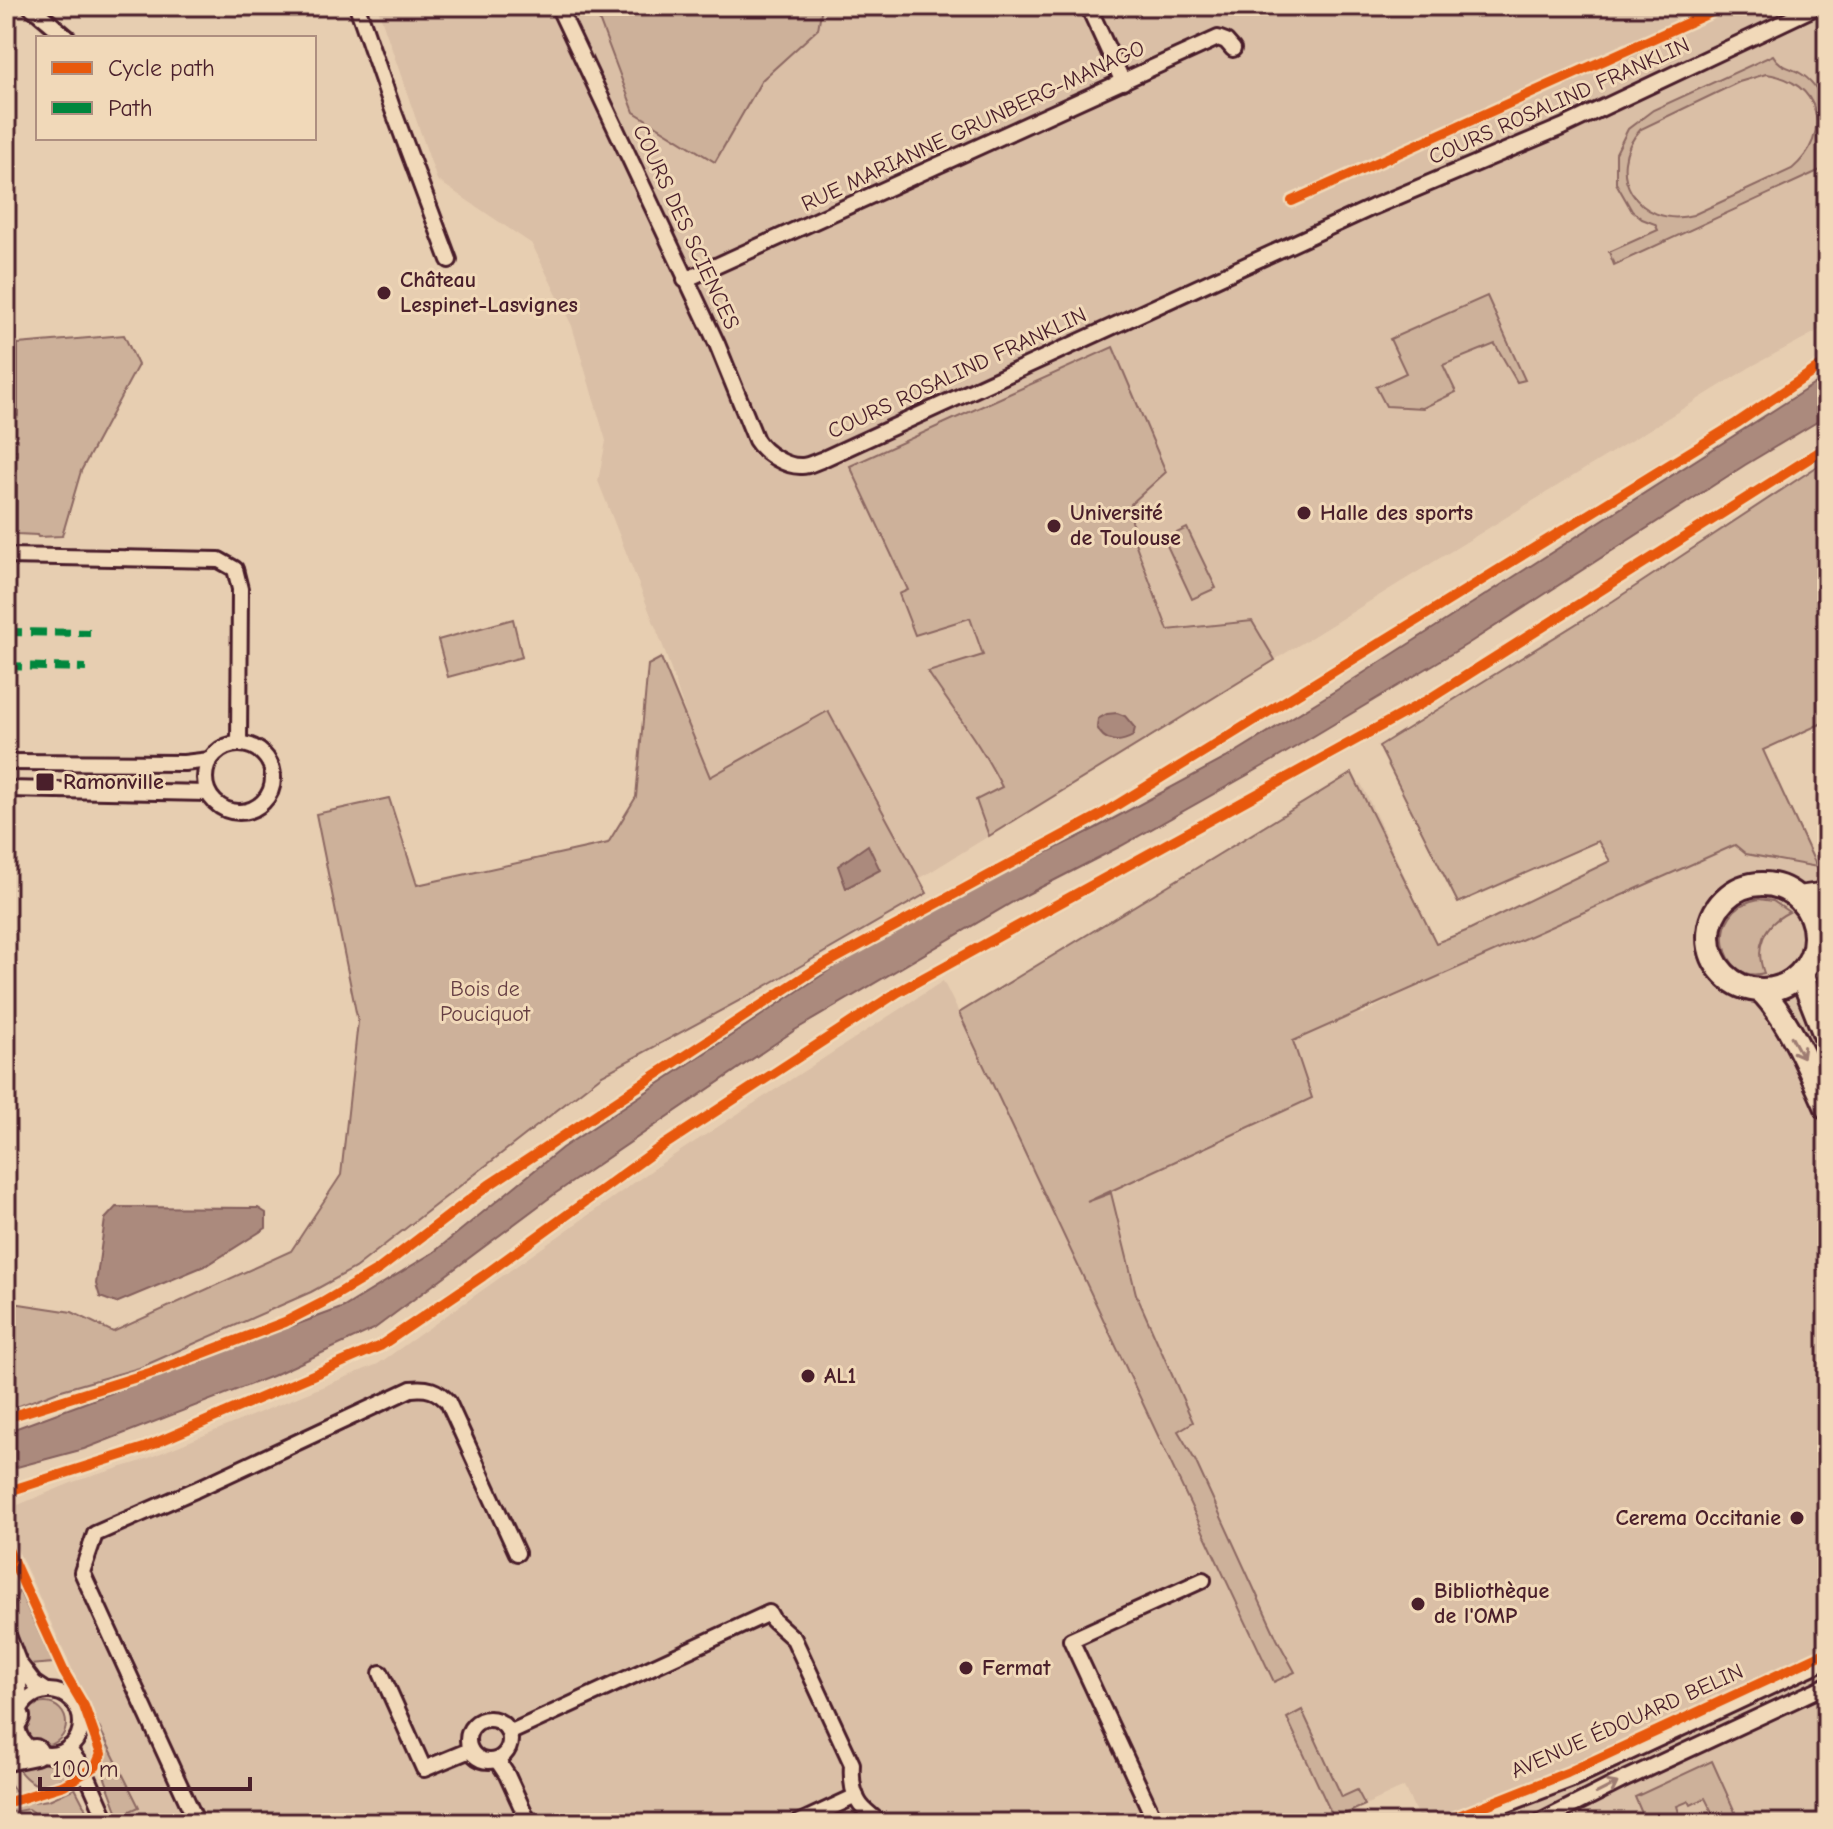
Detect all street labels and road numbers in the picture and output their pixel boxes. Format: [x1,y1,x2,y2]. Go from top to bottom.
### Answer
street label: COURS ROSALIND FRANKLIN [1425,32,1693,170]
street label: RUE MARIANNE GRUNBERG-MANAGO [797,35,1149,217]
street label: COURS DES SCIENCES [627,120,745,334]
street label: COURS ROSALIND FRANKLIN [824,302,1090,444]
street label: AVENUE ÉDOUARD BELIN [1507,1658,1747,1784]

